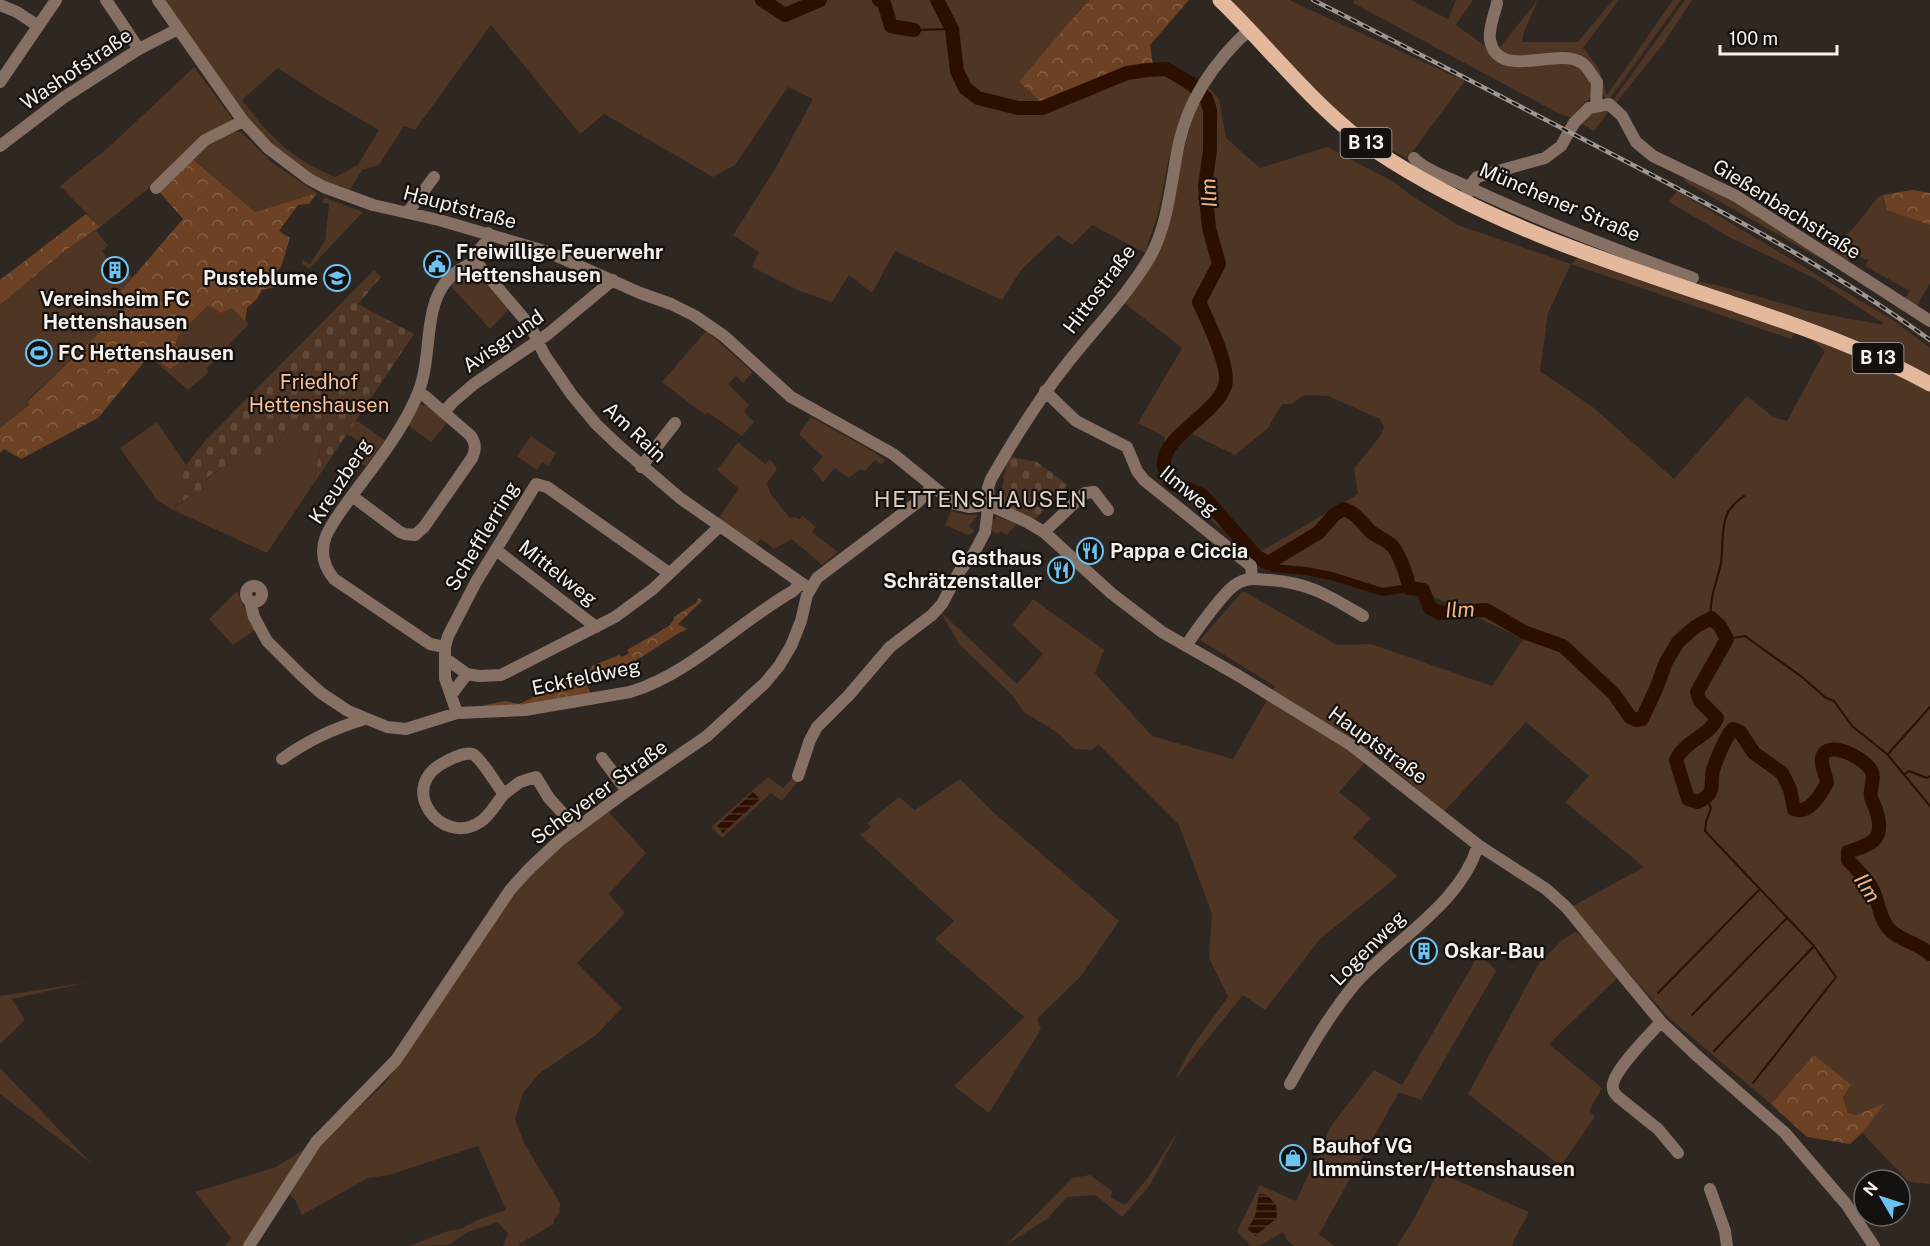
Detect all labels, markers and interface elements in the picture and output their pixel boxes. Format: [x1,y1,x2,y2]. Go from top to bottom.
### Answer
scale bar [1720,18,1837,56]
street label: Washofstraße [16,23,136,115]
text: 100 m [1729,28,1778,49]
road number: B 13 [1340,128,1392,158]
street label: Gießenbachstraße [1709,154,1865,264]
street label: Münchener Straße [1476,157,1644,247]
water label: Ilm [1195,177,1222,209]
street label: Hauptstraße [401,180,519,234]
place label: Freiwillige Feuerwehr Hettenshausen [456,240,663,287]
street label: Hittostraße [1058,240,1140,338]
public building icon: Freiwillige Feuerwehr Hettenshausen [422,249,452,279]
building icon: Vereinsheim FC Hettenshausen [100,255,130,285]
school or university icon: Pusteblume [322,263,352,293]
place label: Pusteblume [203,266,318,290]
place label: Vereinsheim FC Hettenshausen [40,287,190,334]
street label: Avisgrund [458,304,548,378]
sports icon: FC Hettenshausen [24,338,54,368]
place label: FC Hettenshausen [58,341,234,365]
road number: B 13 [1852,343,1904,373]
park label: Friedhof Hettenshausen [249,370,389,417]
street label: Am Rain [599,397,671,467]
street label: Kreuzberg [304,434,376,528]
street label: Ilmweg [1155,460,1223,522]
street label: Schefflerring [440,477,524,595]
district label: HETTENSHAUSEN [874,486,1088,512]
street label: Mittelweg [514,535,602,611]
restaurant icon: Pappa e Ciccia [1075,536,1105,566]
place label: Pappa e Ciccia [1110,539,1248,563]
place label: Gasthaus Schrätzenstaller [883,546,1042,593]
restaurant icon: Gasthaus Schrätzenstaller [1046,555,1076,585]
water label: Ilm [1445,596,1475,623]
street label: Eckfeldweg [530,654,642,700]
street label: Hauptstraße [1324,701,1432,789]
street label: Scheyerer Straße [526,734,672,850]
water label: Ilm [1849,869,1886,907]
street label: Logenweg [1326,906,1410,990]
building icon: Oskar-Bau [1409,936,1439,966]
place label: Oskar-Bau [1444,939,1545,963]
place label: Bauhof VG Ilmmünster/Hettenshausen [1312,1134,1575,1181]
shop icon: Bauhof VG Ilmmünster/Hettenshausen [1278,1143,1308,1173]
north arrow [1852,1168,1912,1228]
text: N [1859,1178,1882,1200]

